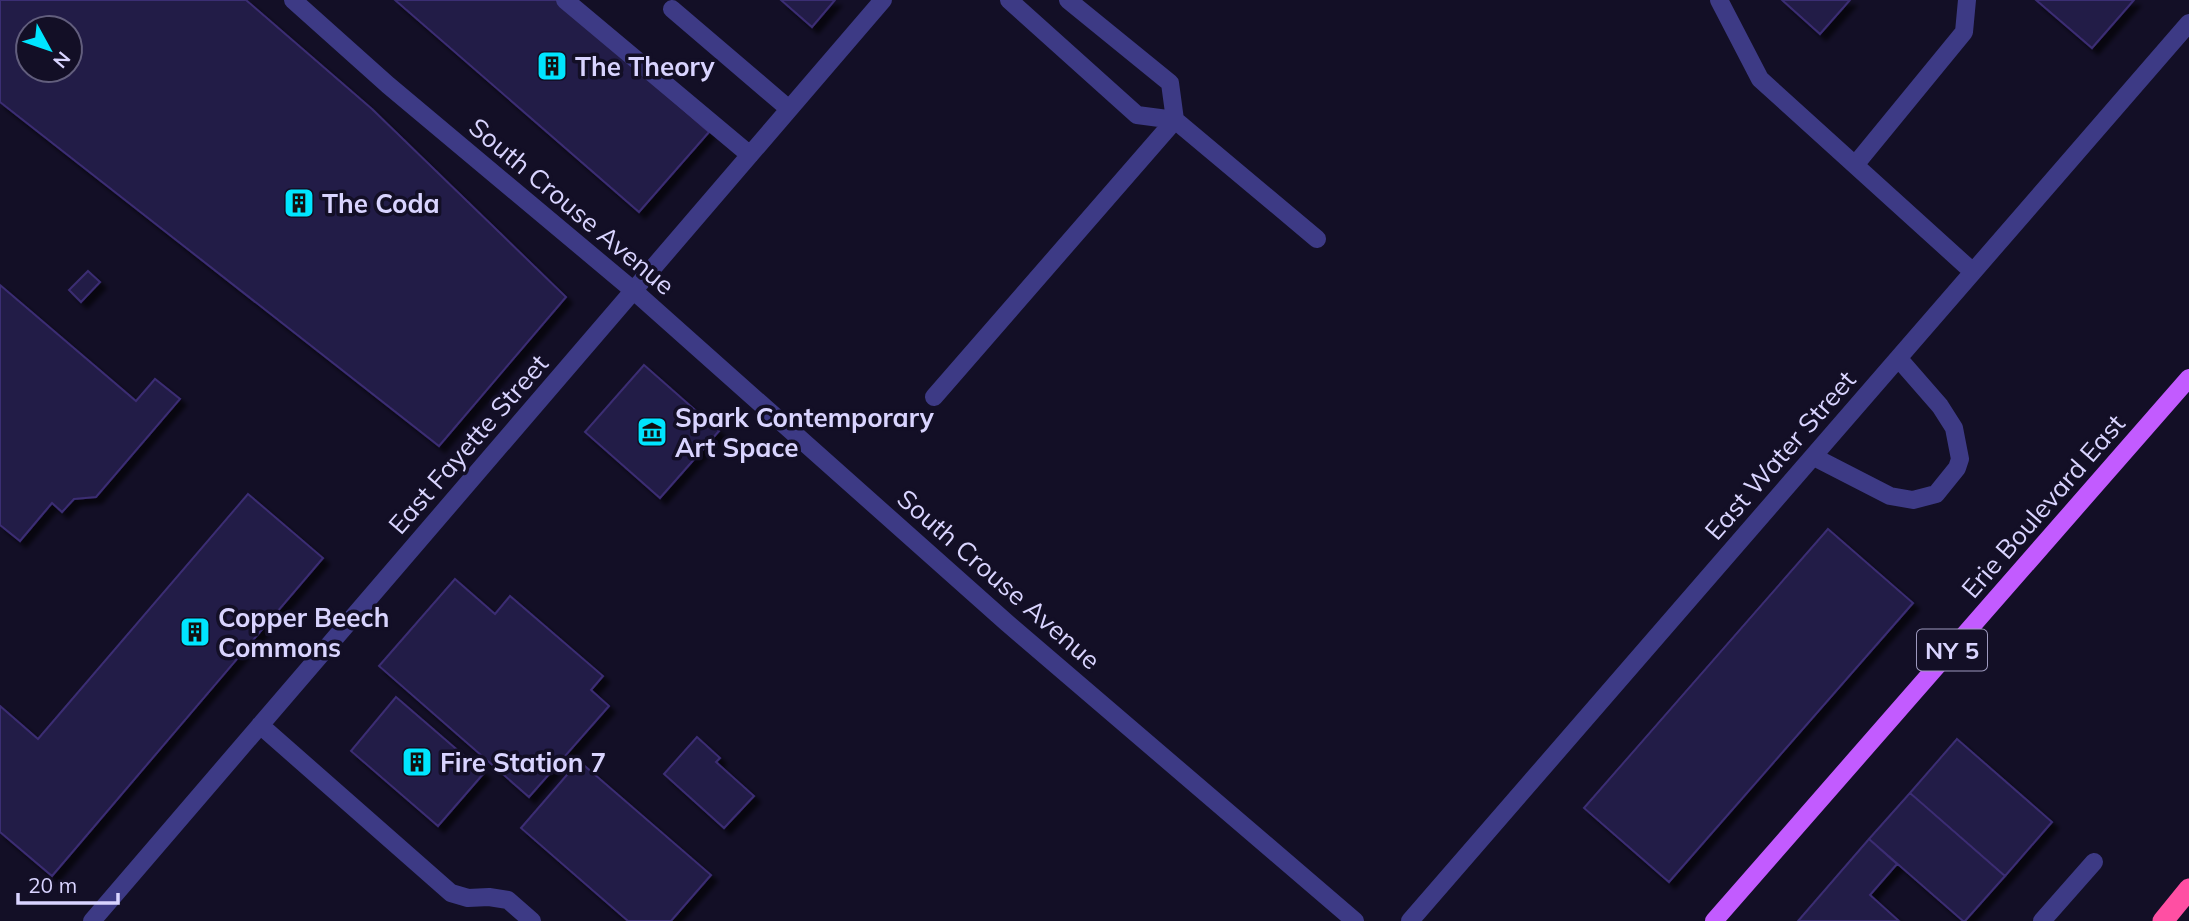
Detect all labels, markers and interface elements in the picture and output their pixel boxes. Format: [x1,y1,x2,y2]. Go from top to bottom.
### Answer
north arrow [14,14,84,84]
text: N [48,47,76,73]
building icon: The Theory [535,49,569,83]
place label: The Theory [575,50,716,83]
street label: South Crouse Avenue [462,110,682,302]
building icon: The Coda [282,186,316,220]
place label: The Coda [322,187,440,220]
street label: East Fayette Street [381,347,555,541]
street label: East Water Street [1697,364,1863,546]
place label: Spark Contemporary Art Space [675,401,935,464]
street label: Erie Boulevard East [1954,407,2132,605]
museum icon: Spark Contemporary Art Space [635,415,669,449]
street label: South Crouse Avenue [891,482,1107,676]
place label: Copper Beech Commons [218,601,389,664]
building icon: Copper Beech Commons [178,615,212,649]
road number: NY 5 [1917,630,1987,670]
building icon: Fire Station 7 [400,745,434,779]
place label: Fire Station 7 [440,746,606,779]
scale bar [18,862,117,906]
text: 20 m [28,872,77,898]

